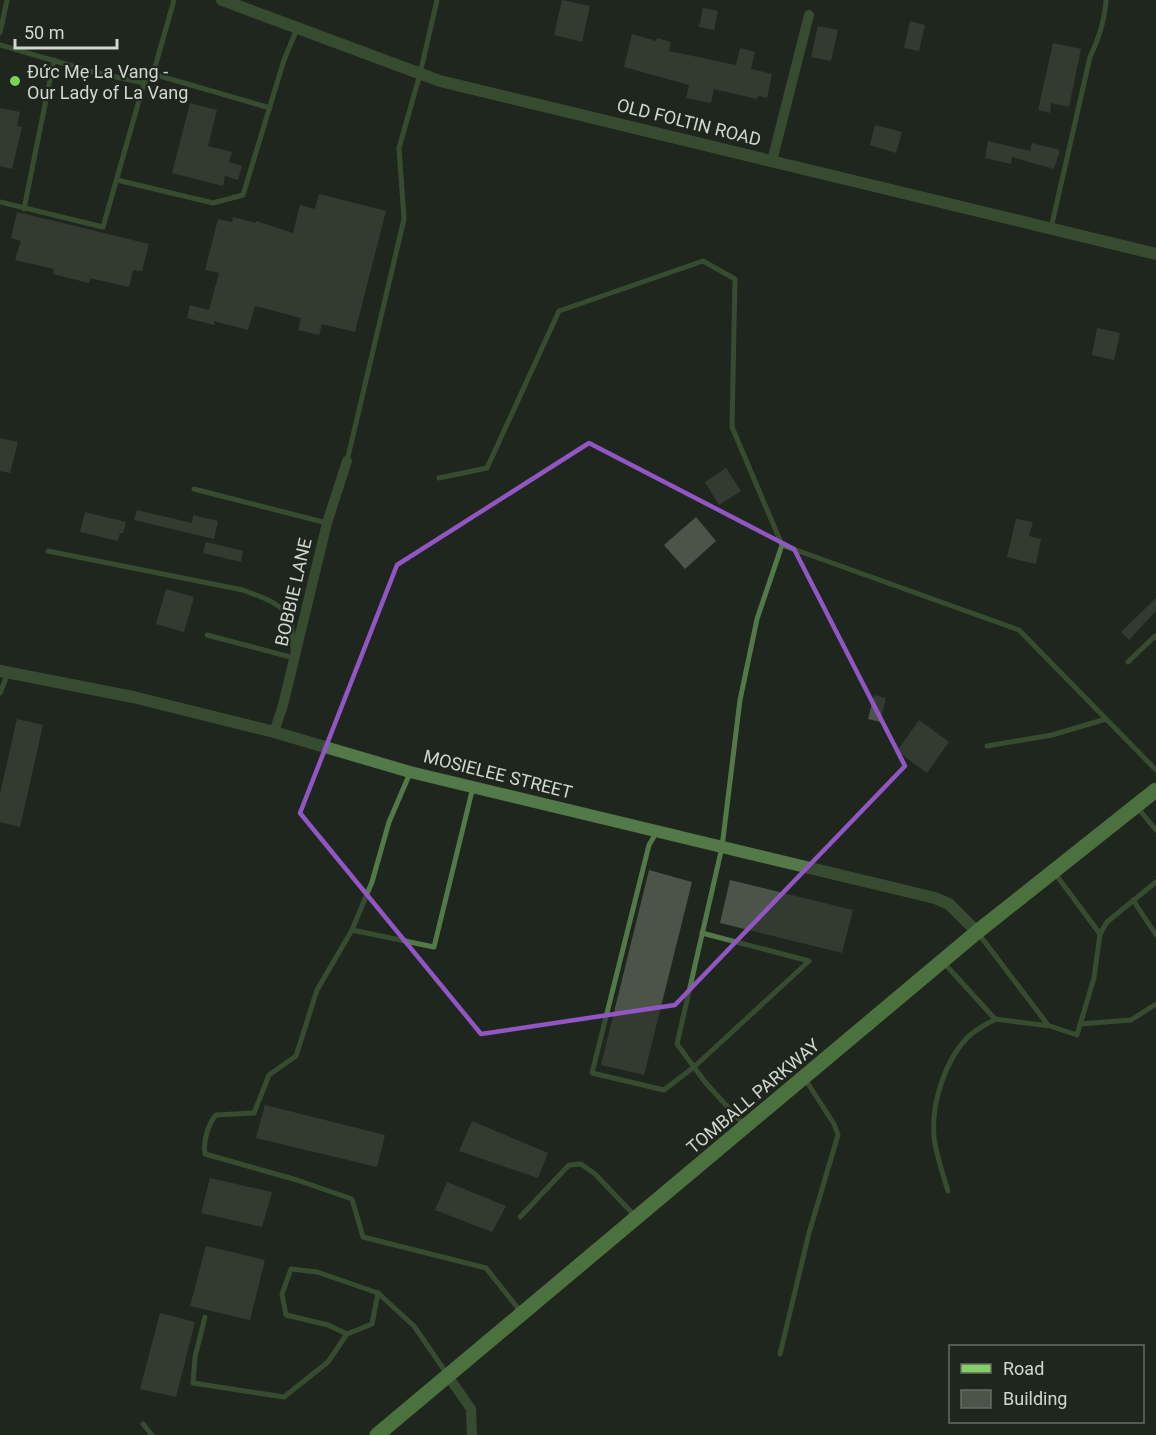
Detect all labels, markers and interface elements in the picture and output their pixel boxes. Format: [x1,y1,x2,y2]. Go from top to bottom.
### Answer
scale bar [15,12,117,50]
text: 50 m [24,22,64,43]
place label: Đức Mẹ La Vang - Our Lady of La Vang [27,61,188,103]
marker: Đức Mẹ La Vang - Our Lady of La Vang [8,74,22,88]
street label: OLD FOLTIN ROAD [615,94,763,150]
street label: BOBBIE LANE [270,536,316,648]
street label: MOSIELEE STREET [422,745,575,803]
street label: TOMBALL PARKWAY [682,1034,824,1158]
legend [949,1345,1144,1423]
text: Road [1003,1358,1044,1379]
text: Building [1003,1388,1067,1409]

